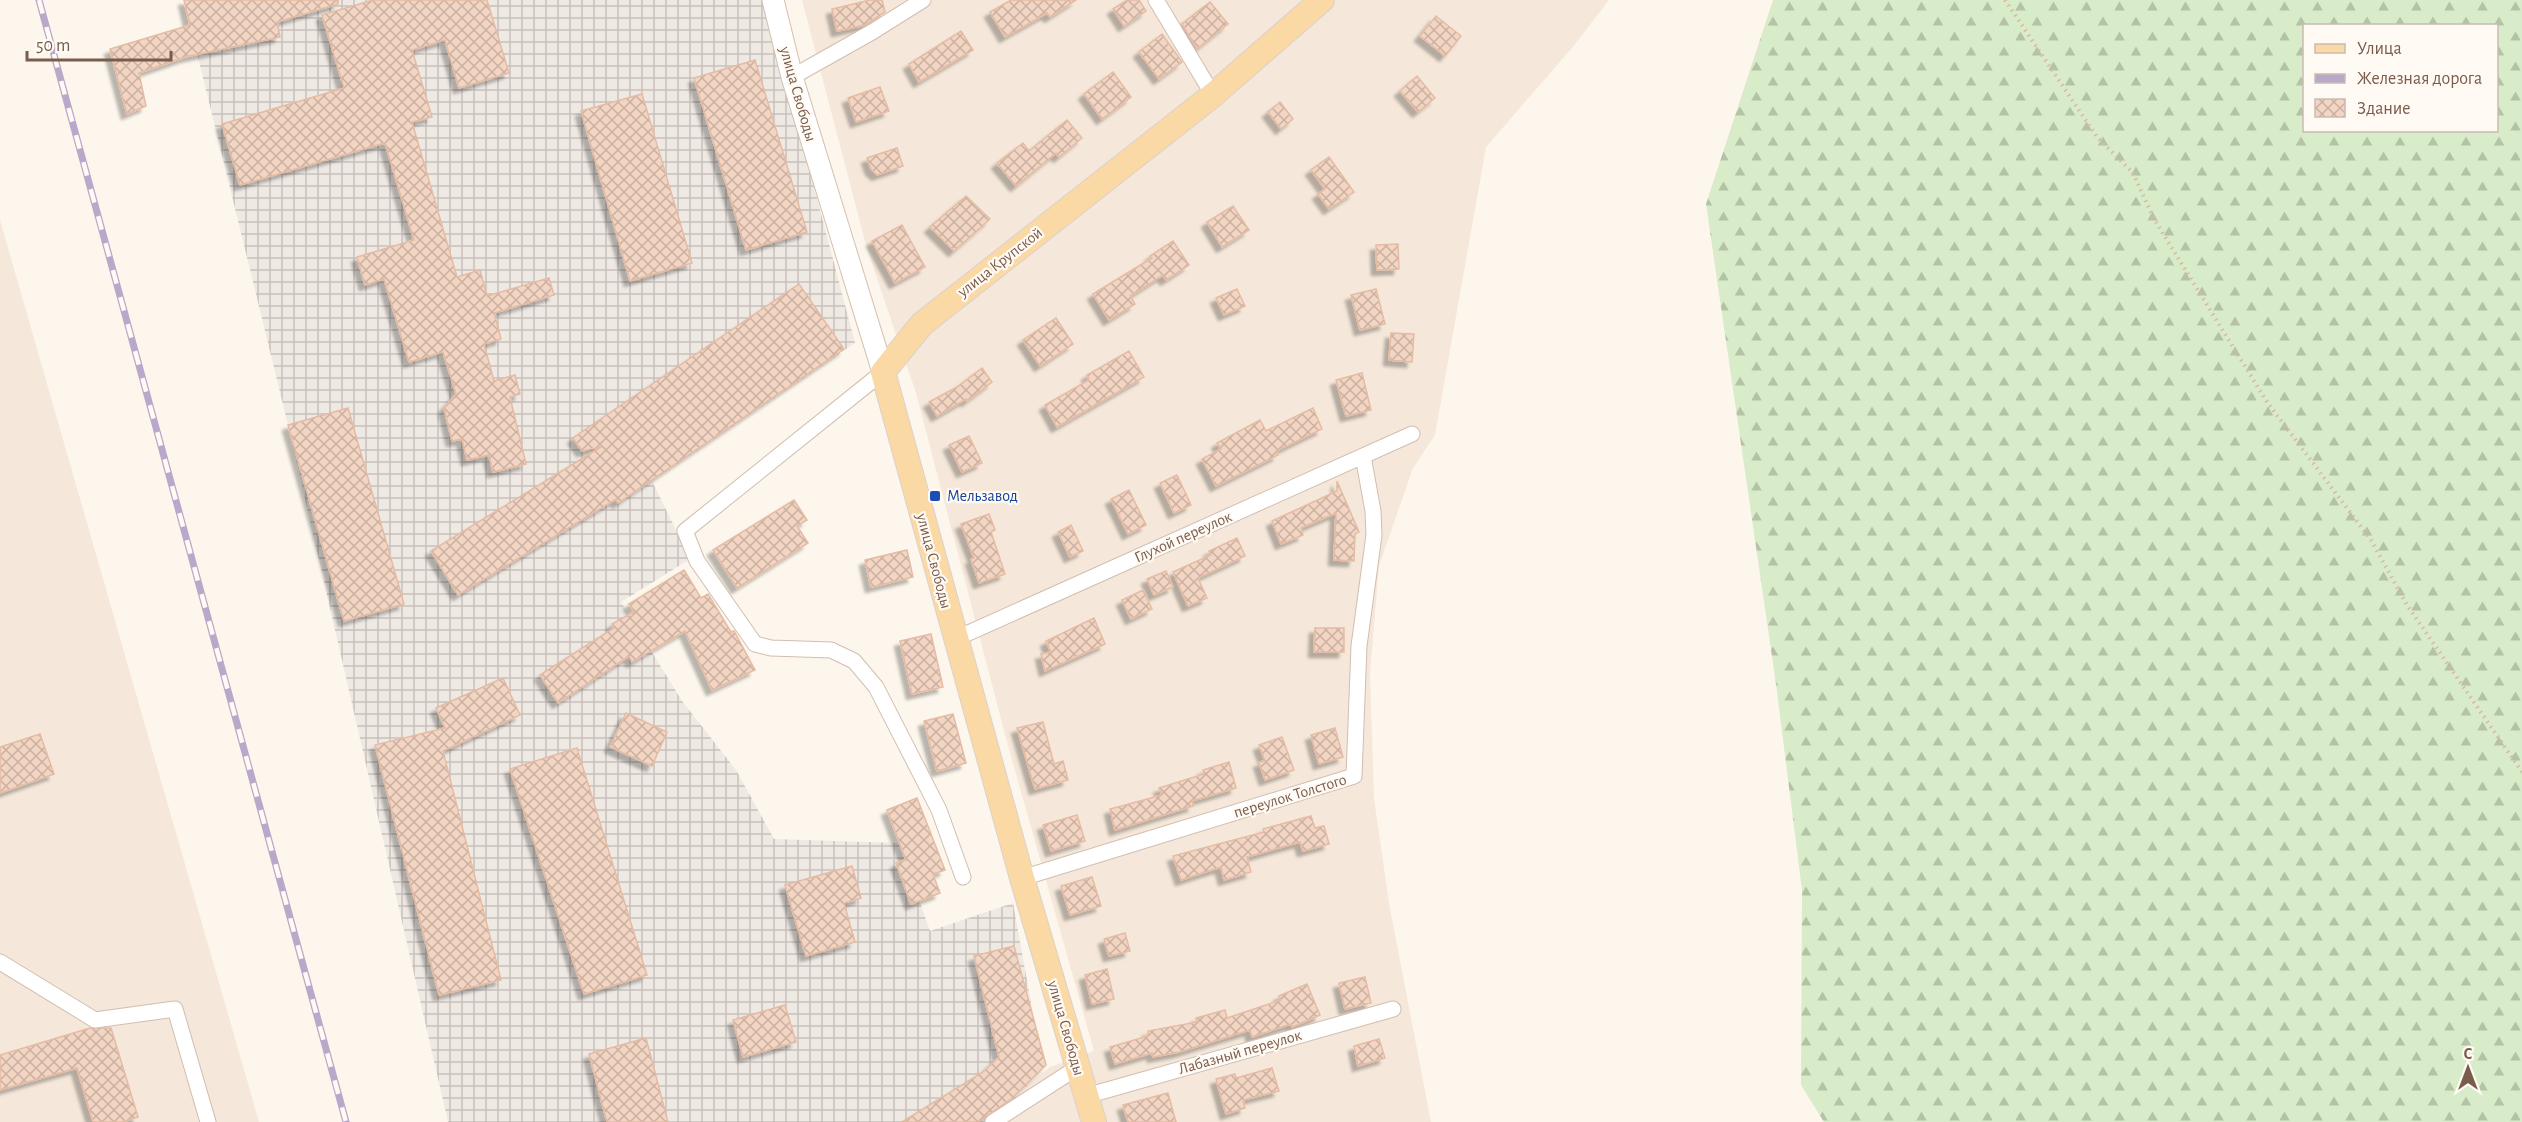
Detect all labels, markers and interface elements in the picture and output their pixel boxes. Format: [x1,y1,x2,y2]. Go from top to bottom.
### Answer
scale bar [27,24,171,62]
legend [2303,24,2498,132]
text: 50 m [36,37,70,55]
text: Улица [2357,40,2402,58]
street label: улица Свободы [776,44,819,144]
text: Железная дорога [2357,70,2482,88]
text: Здание [2357,100,2411,118]
street label: улица Крупской [954,224,1046,301]
place label: Мельзавод [947,488,1018,504]
marker: Мельзавод [928,489,942,503]
street label: Глухой переулок [1132,508,1235,567]
street label: улица Свободы [912,511,954,611]
street label: переулок Толстого [1232,771,1349,822]
street label: улица Свободы [1044,978,1087,1078]
street label: Лабазный переулок [1177,1027,1304,1078]
north arrow [2438,1038,2498,1098]
text: С [2464,1046,2473,1062]

